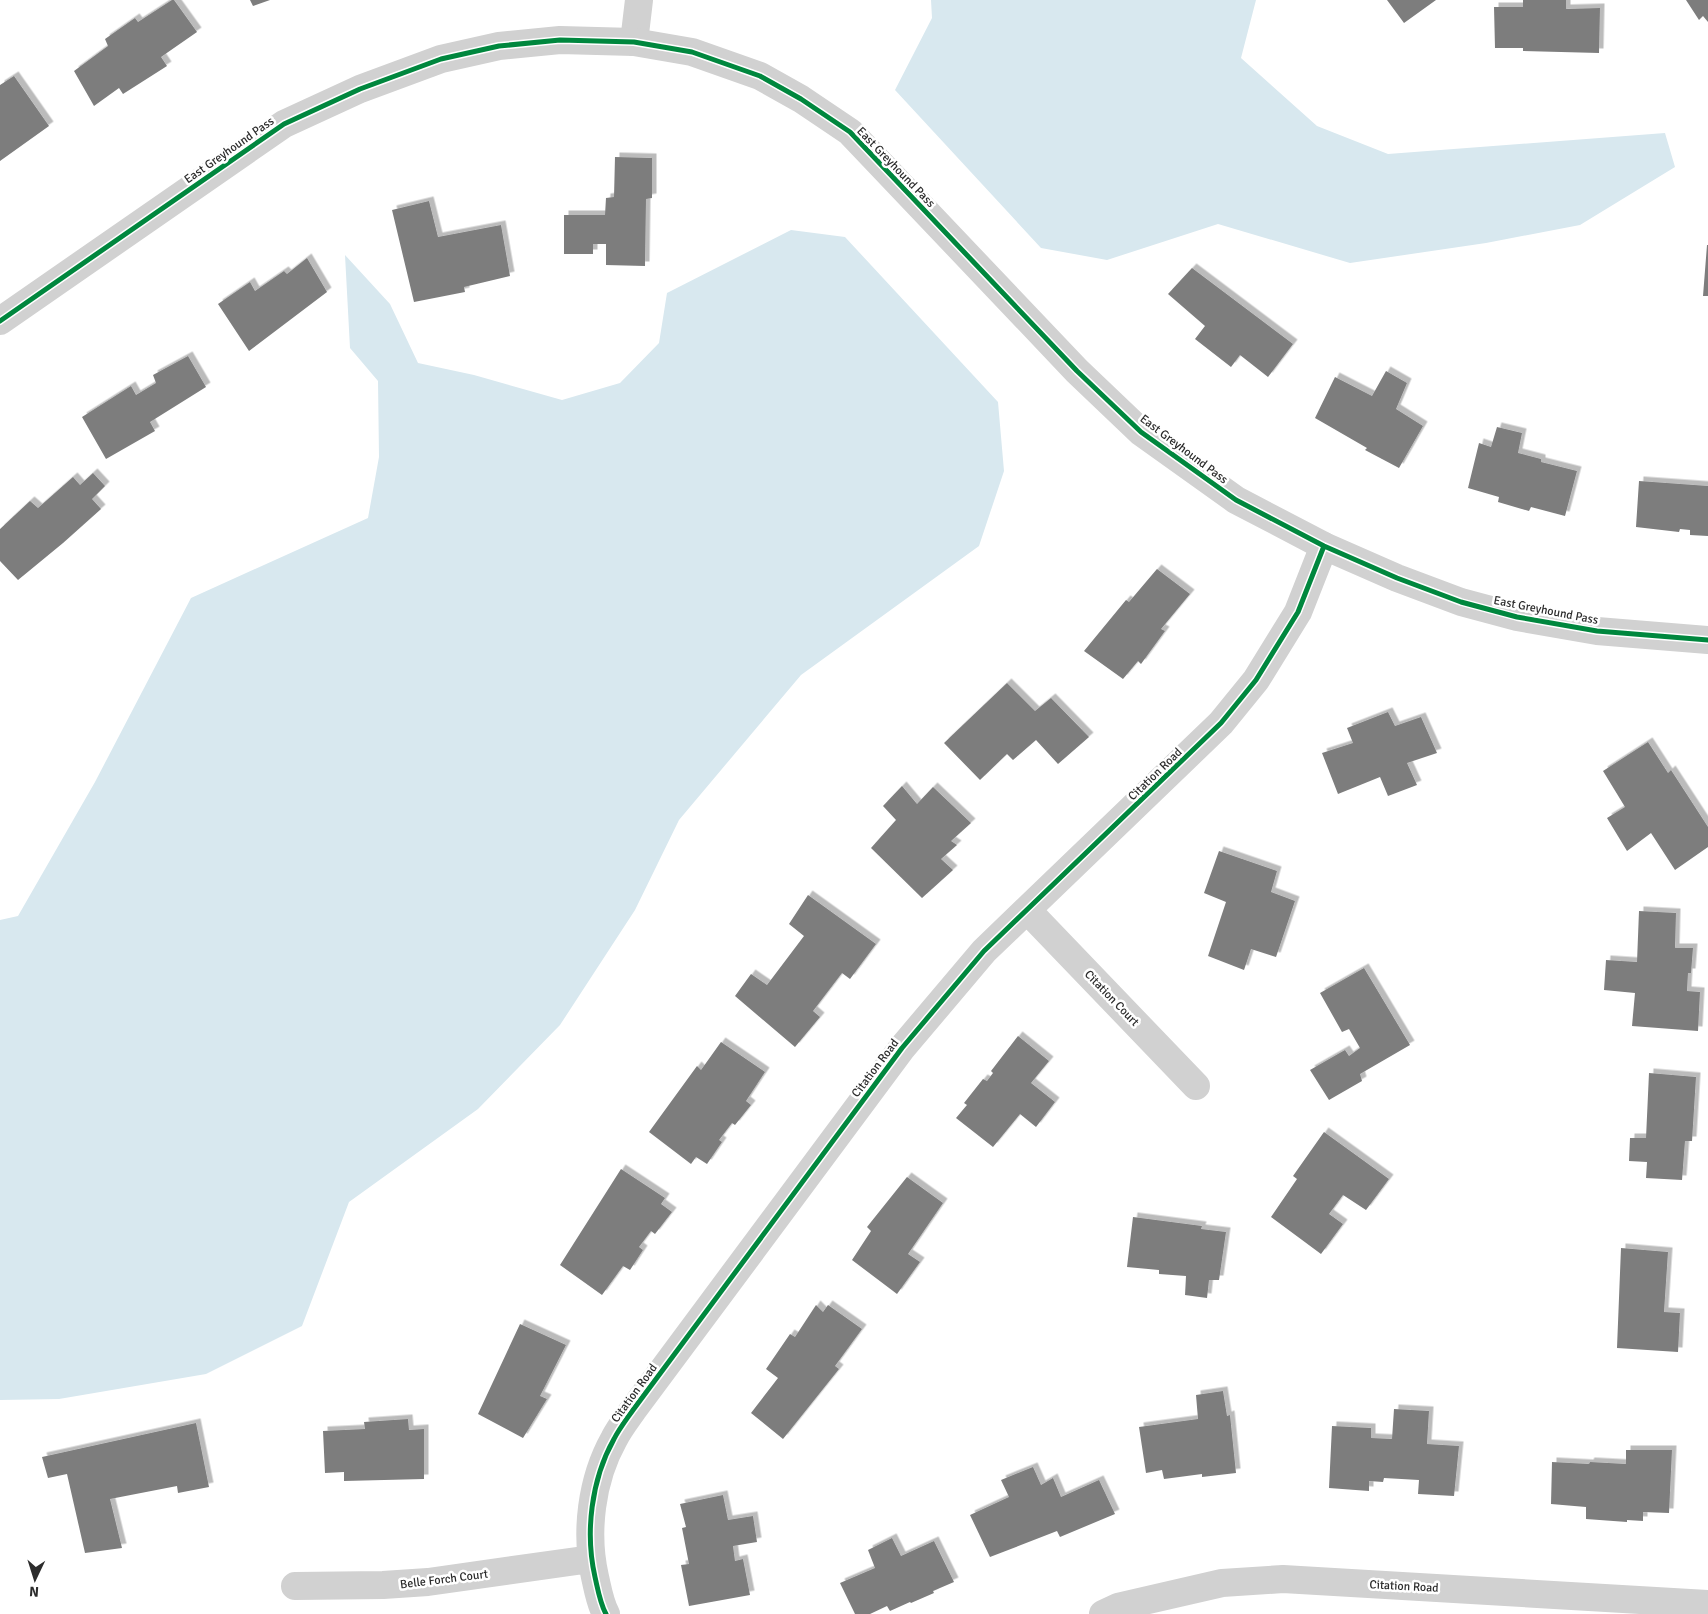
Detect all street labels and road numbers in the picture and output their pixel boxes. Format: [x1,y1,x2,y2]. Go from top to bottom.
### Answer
street label: East Greyhound Pass [181,114,277,187]
street label: East Greyhound Pass [853,124,938,211]
street label: East Greyhound Pass [1137,411,1231,487]
street label: East Greyhound Pass [1492,593,1599,628]
street label: Citation Road [1125,745,1185,804]
street label: Citation Court [1081,967,1142,1030]
street label: Citation Road [849,1036,902,1100]
street label: Citation Road [608,1361,661,1426]
street label: Belle Forch Court [399,1567,489,1592]
street label: Citation Road [1369,1577,1439,1596]

